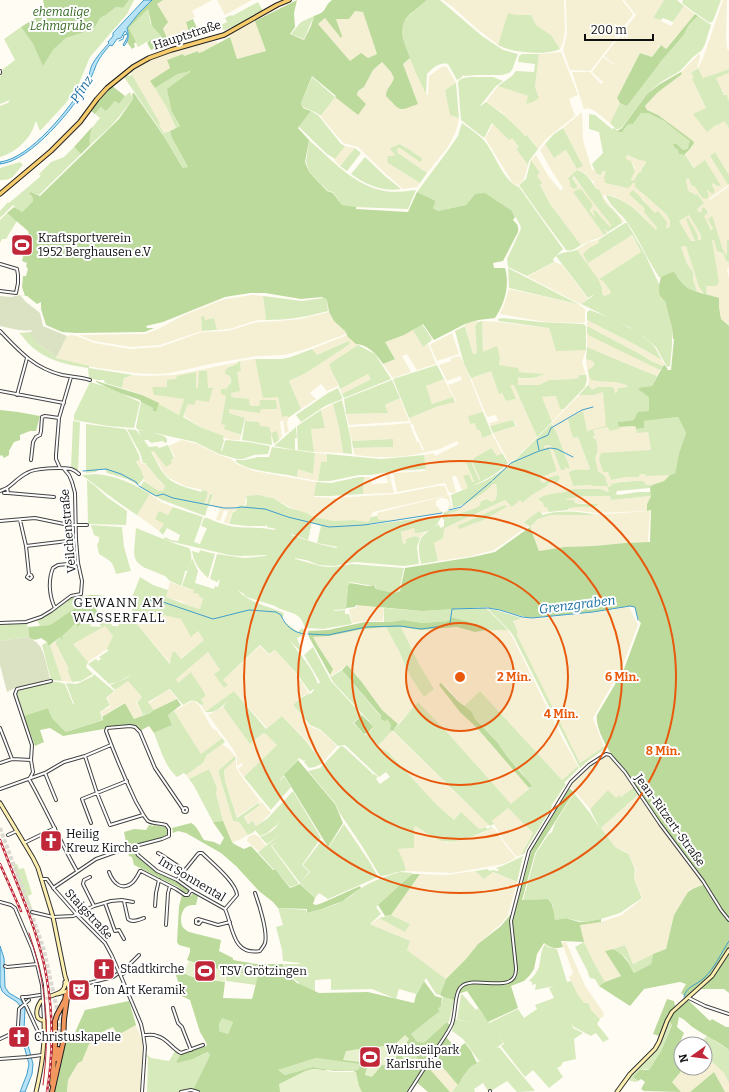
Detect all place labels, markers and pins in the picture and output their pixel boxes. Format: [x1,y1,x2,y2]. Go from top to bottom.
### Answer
place label: Kraftsportverein 1952 Berghausen e.V [38,231,152,259]
sports icon: Kraftsportverein 1952 Berghausen e.V [9,232,35,258]
centre of rings [453,670,467,684]
place label: Heilig Kreuz Kirche [66,827,138,855]
church icon: Heilig Kreuz Kirche [38,828,64,854]
church icon: Stadtkirche [91,956,117,982]
sports icon: TSV Grötzingen [192,958,218,984]
place label: Stadtkirche [120,962,184,976]
place label: TSV Grötzingen [220,964,307,978]
theatre icon: Ton Art Keramik [66,977,92,1003]
place label: Ton Art Keramik [94,983,186,997]
church icon: Christuskapelle [6,1024,32,1050]
place label: Christuskapelle [34,1030,121,1044]
place label: Waldseilpark Karlsruhe [386,1043,460,1071]
sports icon: Waldseilpark Karlsruhe [357,1044,383,1070]

